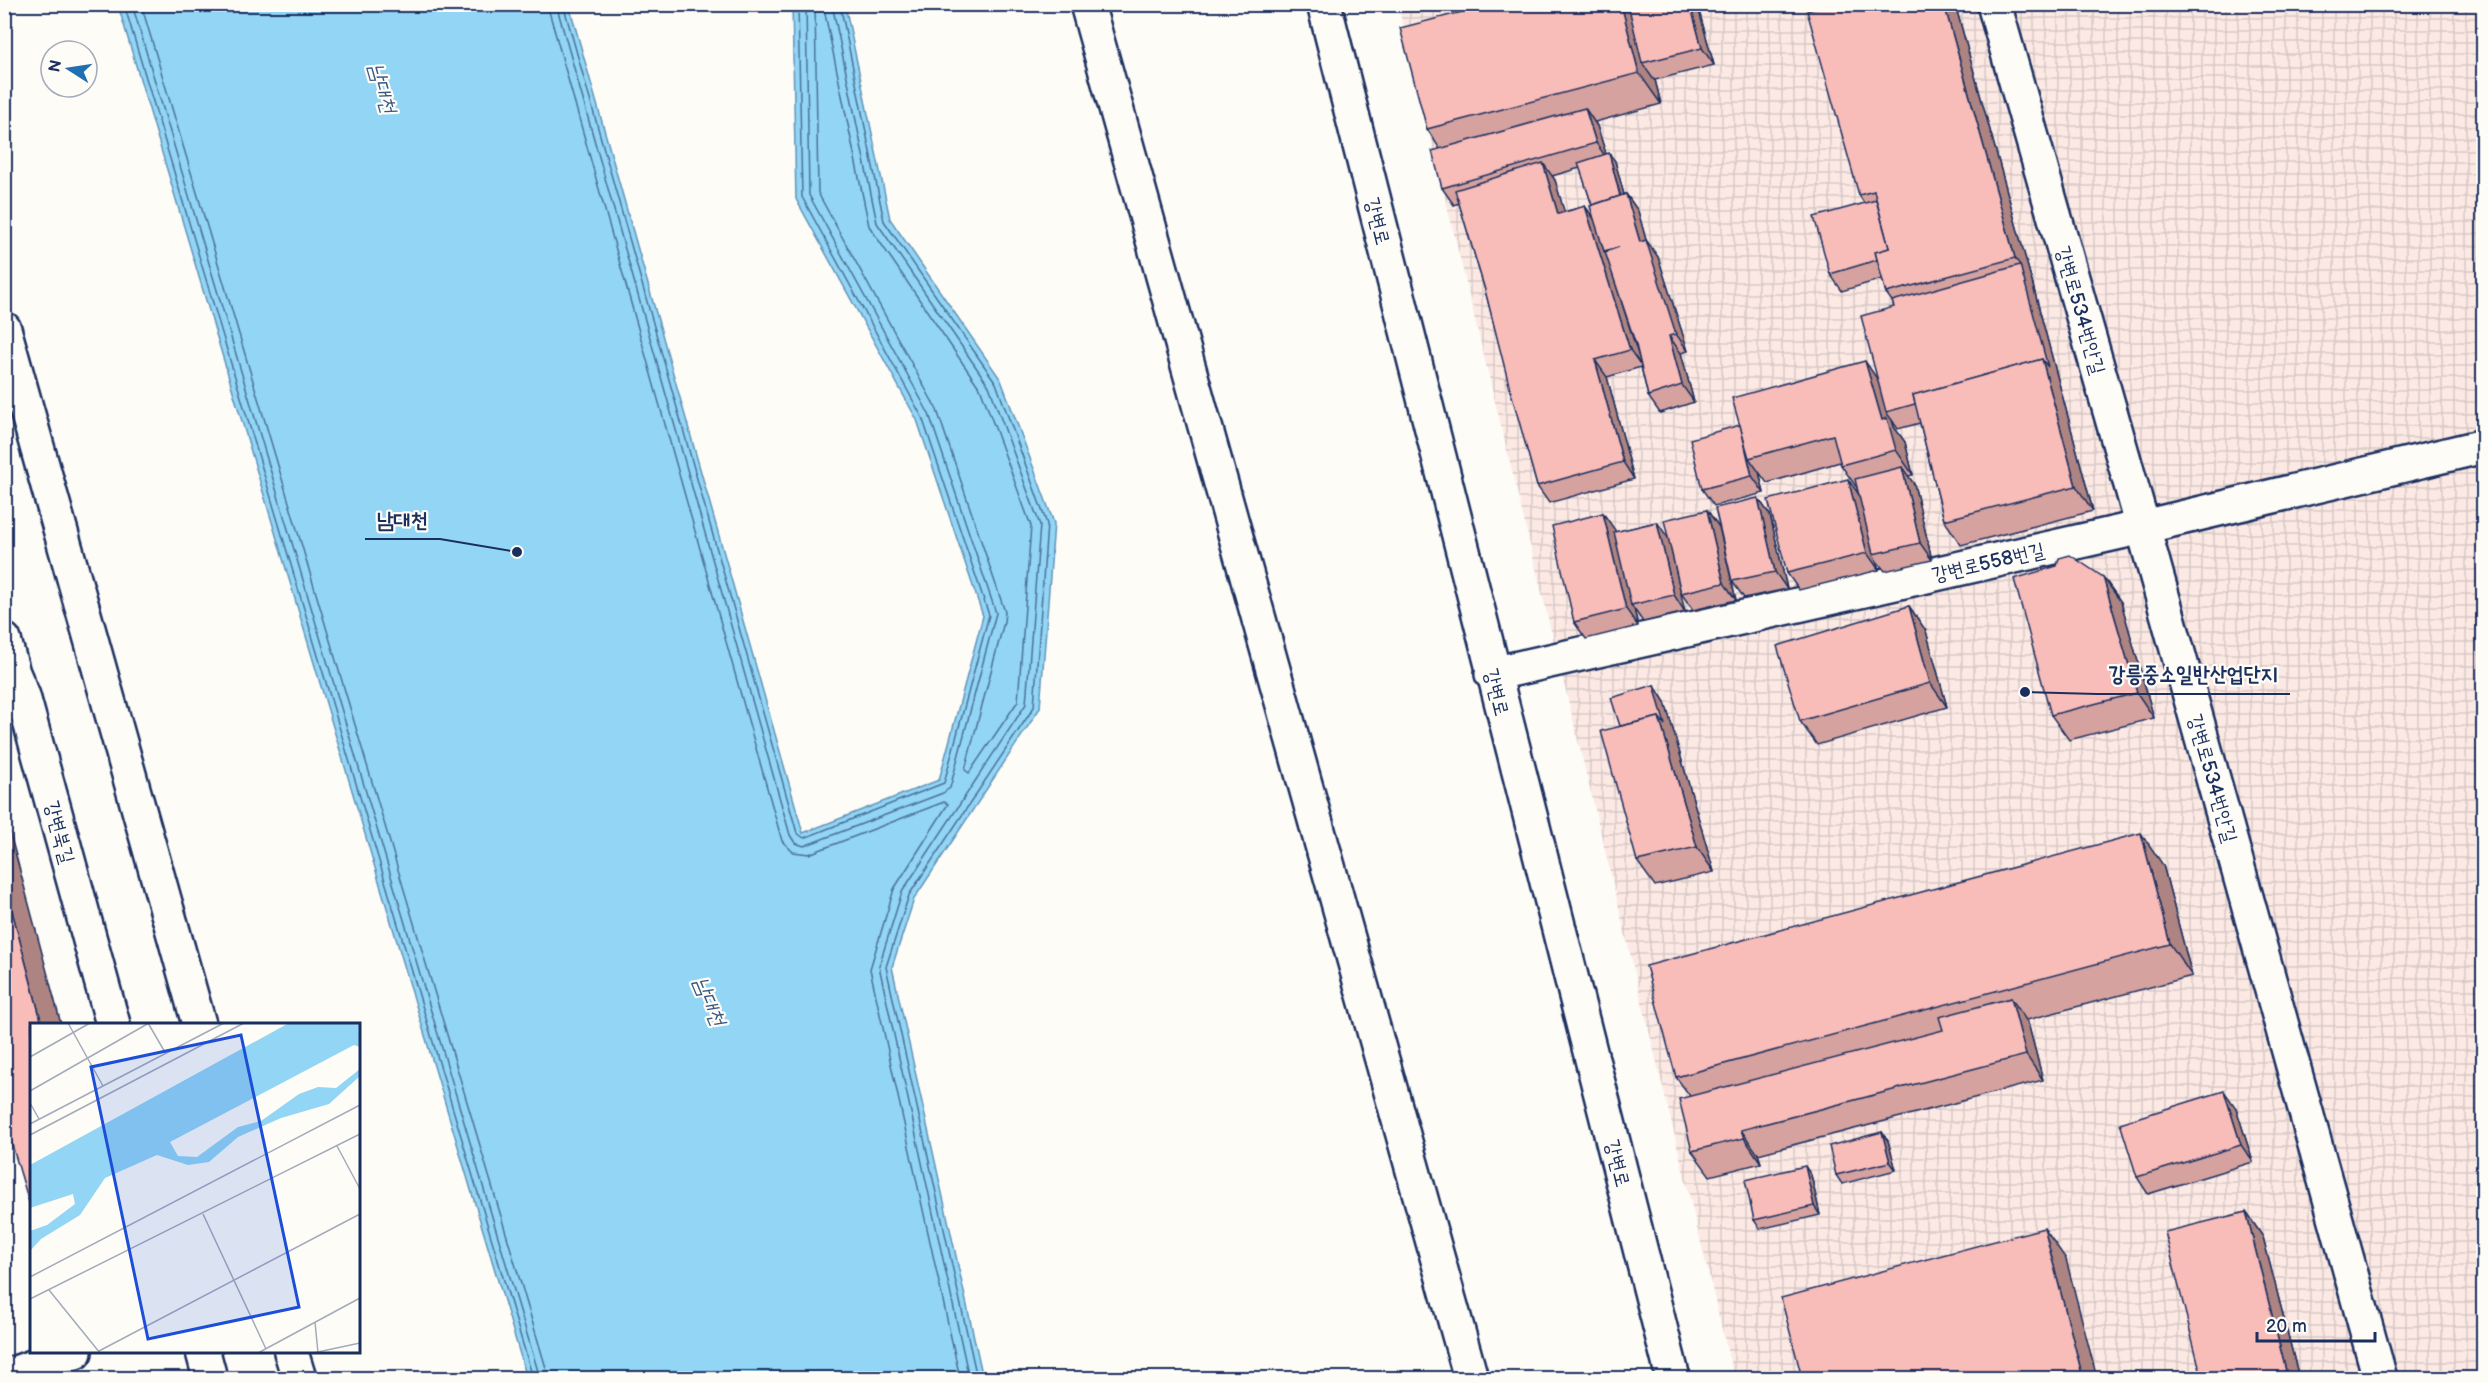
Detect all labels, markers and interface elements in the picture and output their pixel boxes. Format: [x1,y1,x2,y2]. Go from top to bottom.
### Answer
north arrow [39,39,99,99]
text: N [45,58,66,74]
water label: 남대천 [364,60,402,118]
street label: 강변로 [1360,195,1395,248]
street label: 강변로534번안길 [2050,243,2110,377]
callout: 남대천 [365,500,440,539]
text: 남대천 [377,508,427,533]
street label: 강변로558번길 [1929,538,2047,588]
callout: 강릉중소일반산업단지 [2097,655,2290,694]
text: 강릉중소일반산업단지 [2109,662,2278,687]
street label: 강변로 [1479,666,1514,719]
street label: 강변로534번안길 [2182,711,2242,845]
street label: 강변북길 [39,798,79,866]
water label: 남대천 [688,973,732,1031]
inset map [30,1023,360,1353]
street label: 강변로 [1600,1137,1635,1190]
scale bar [2257,1305,2376,1343]
text: 20 m [2266,1316,2307,1337]

